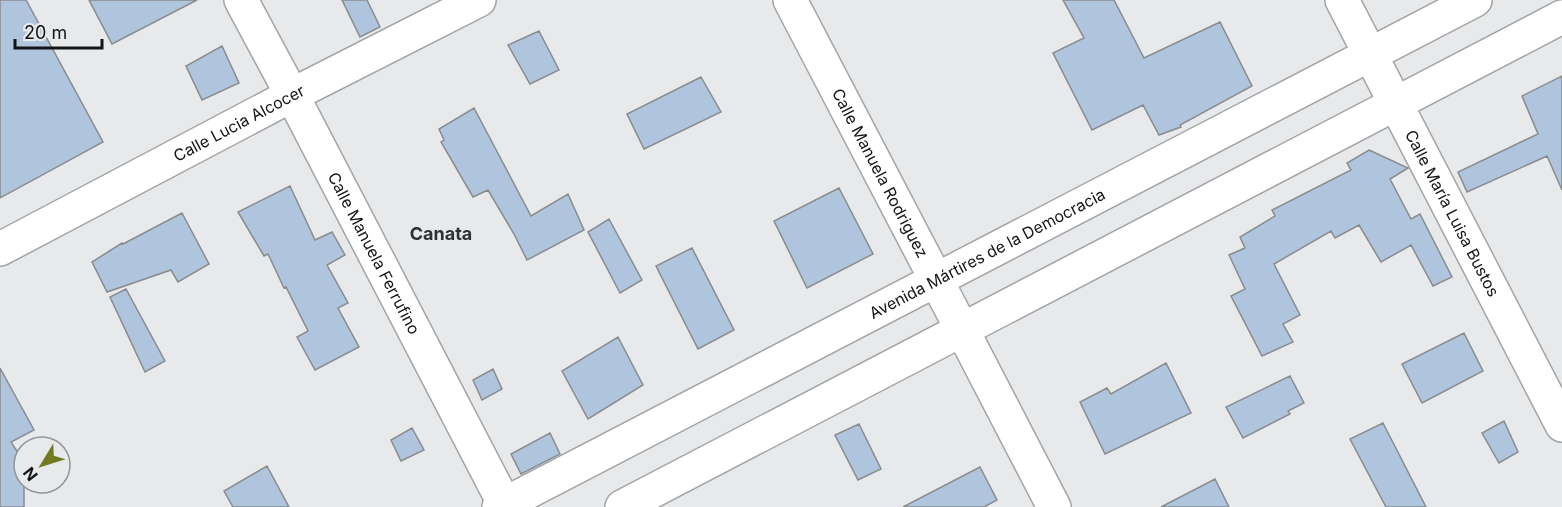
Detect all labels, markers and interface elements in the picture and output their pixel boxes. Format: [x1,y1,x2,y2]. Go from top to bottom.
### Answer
scale bar [15,12,102,50]
text: 20 m [24,22,67,43]
street label: Calle Lucia Alcocer [170,80,308,166]
street label: Calle Manuela Rodriguez [828,85,933,261]
street label: Calle María Luisa Bustos [1401,126,1504,300]
street label: Calle Manuela Ferrufino [324,169,425,338]
street label: Avenida Mártires de la Democracia [866,184,1108,323]
district label: Canata [410,223,472,244]
north arrow [12,435,72,495]
text: N [19,463,42,485]

